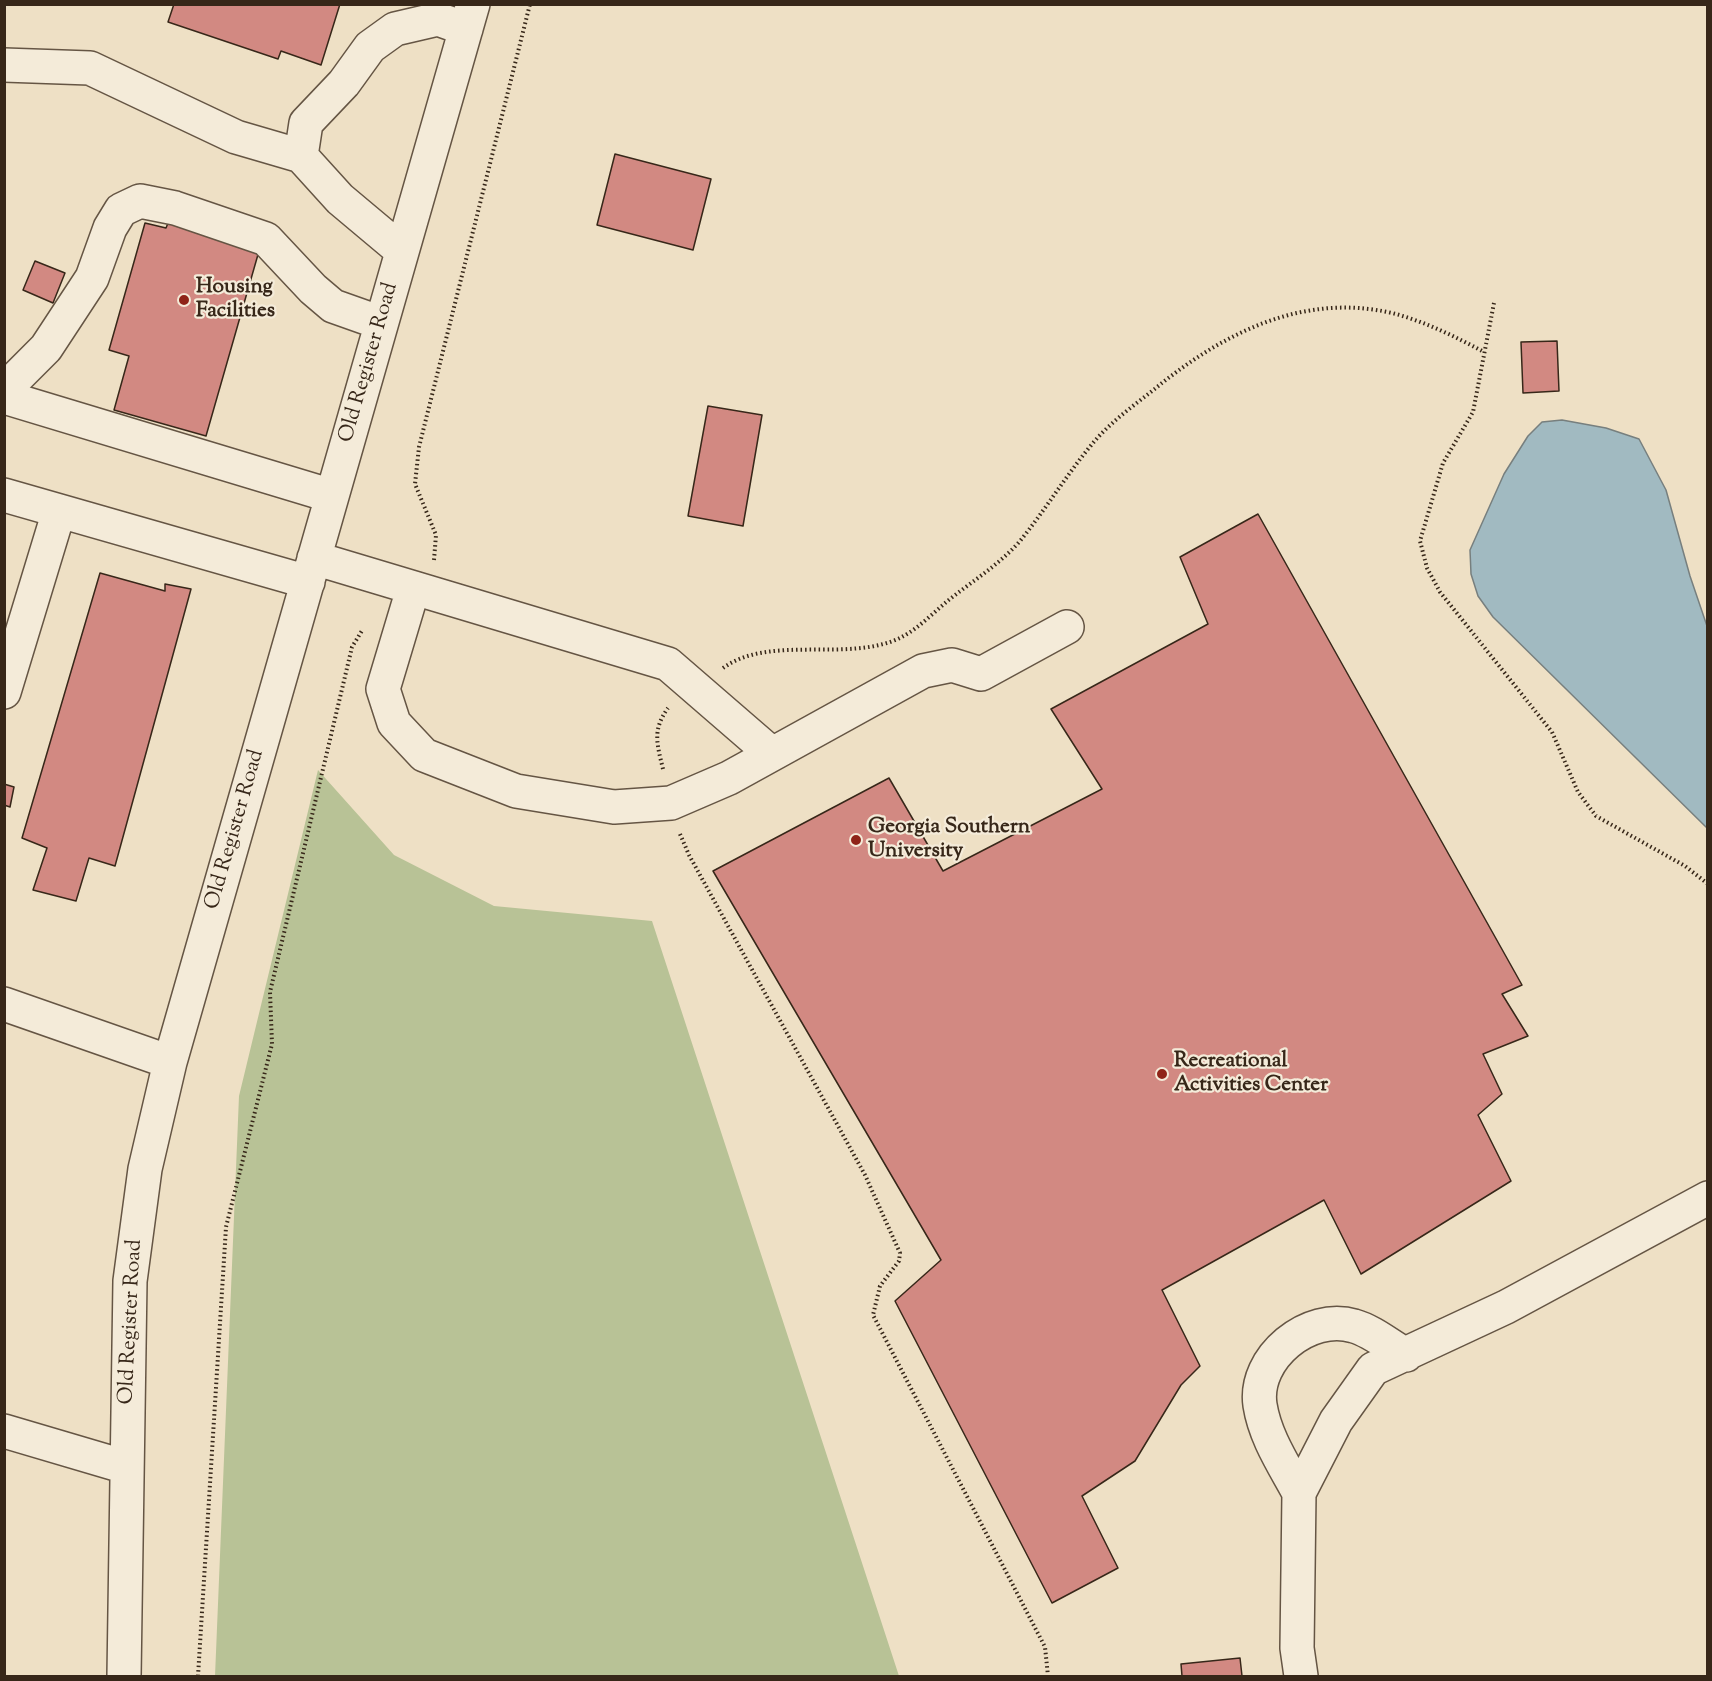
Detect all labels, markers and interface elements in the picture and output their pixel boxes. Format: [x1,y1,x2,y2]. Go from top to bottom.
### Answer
place label: Housing Facilities [196,275,275,325]
street label: Old Register Road [335,280,405,446]
marker: Housing Facilities [177,293,191,307]
street label: Old Register Road [201,747,271,913]
place label: Georgia Southern University [868,815,1030,865]
marker: Georgia Southern University [849,833,863,847]
place label: Recreational Activities Center [1174,1049,1328,1099]
marker: Recreational Activities Center [1155,1067,1169,1081]
street label: Old Register Road [115,1239,149,1405]

